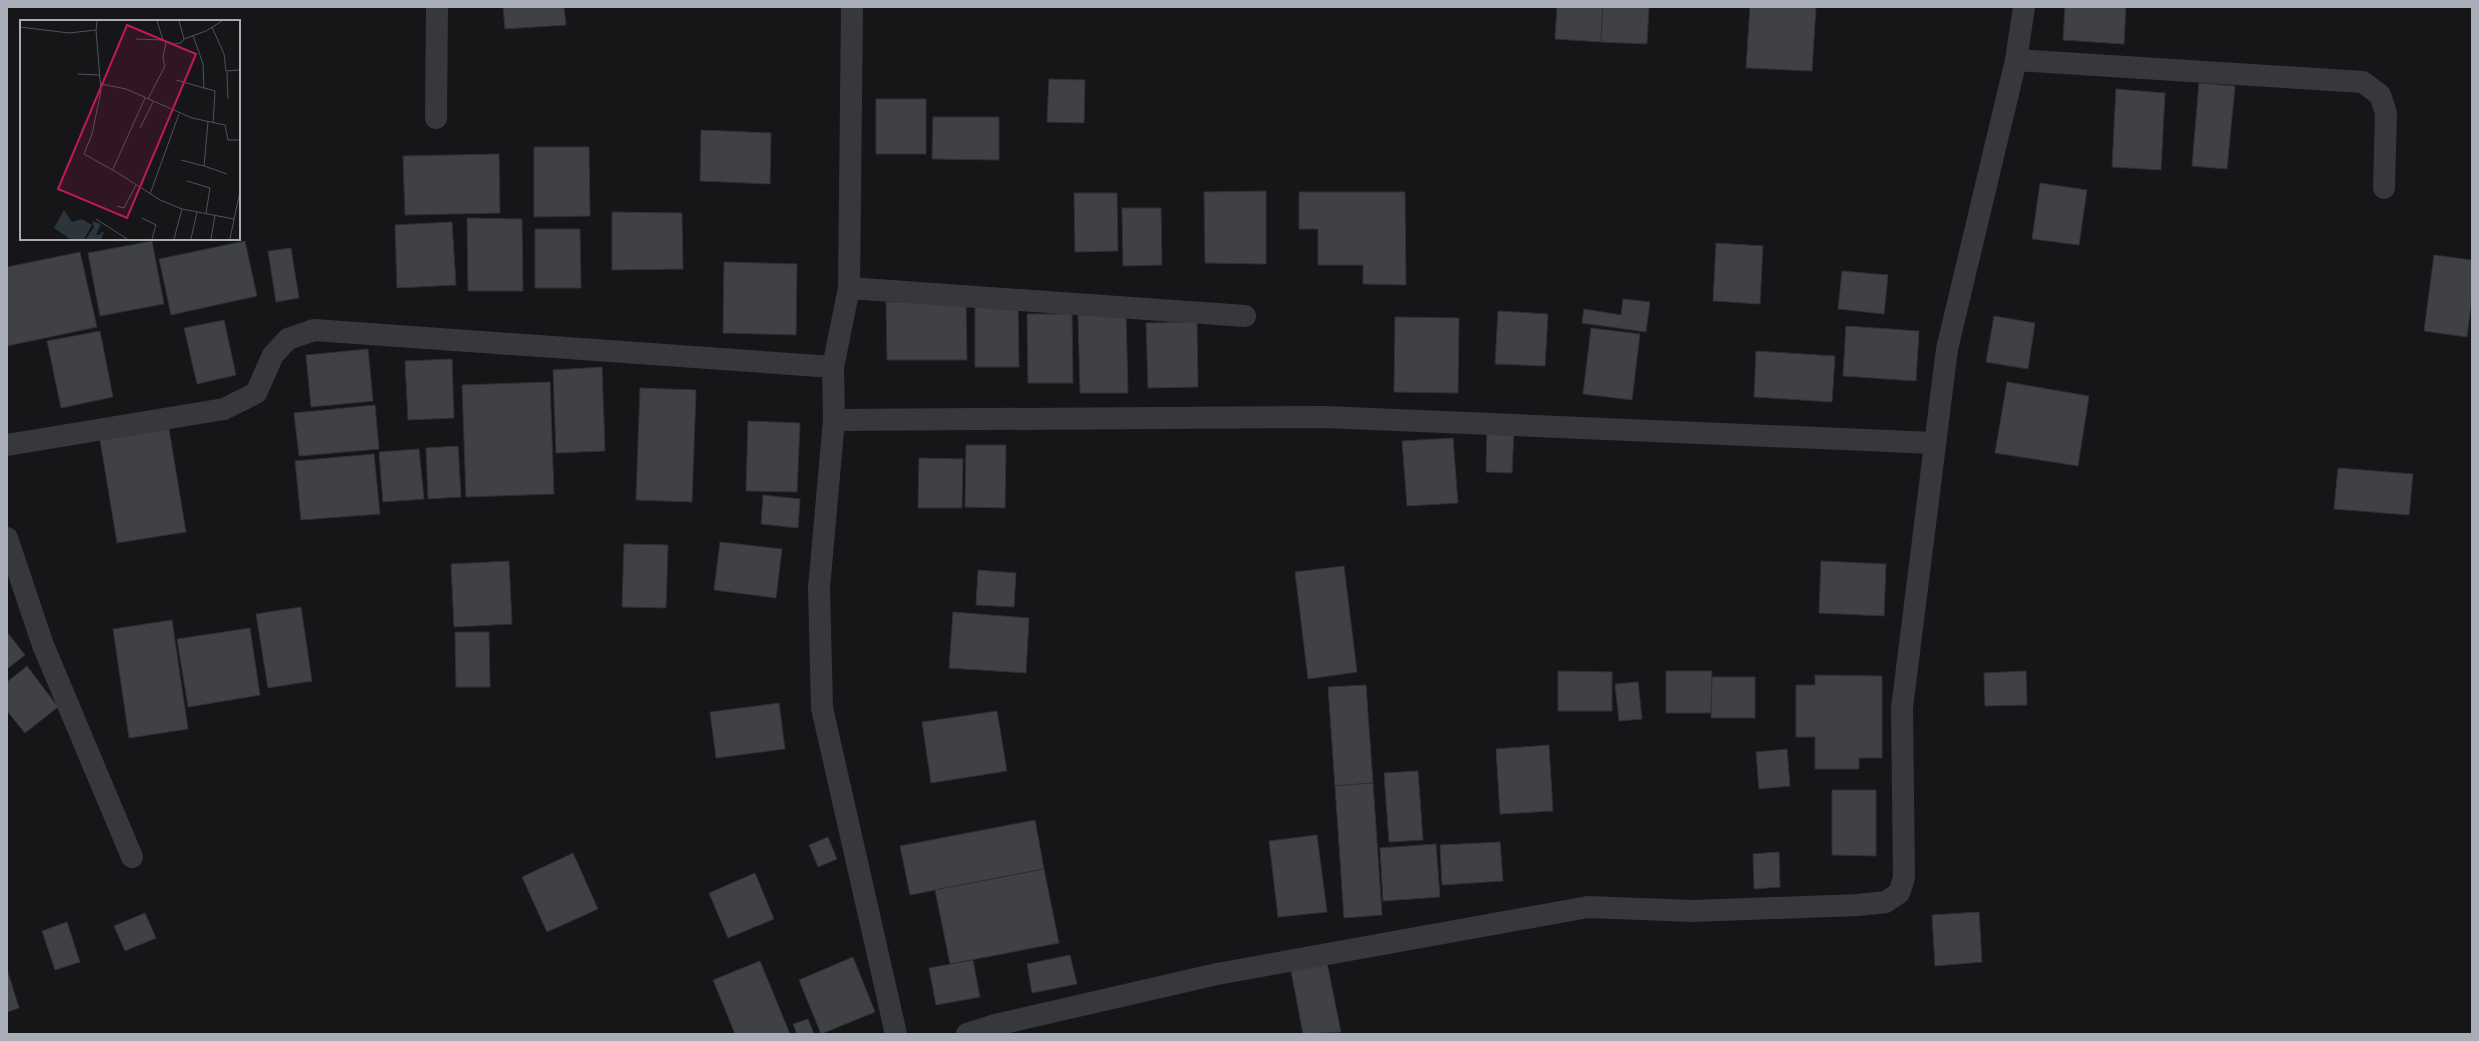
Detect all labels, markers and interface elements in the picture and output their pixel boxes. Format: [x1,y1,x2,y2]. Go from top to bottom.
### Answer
inset map [20,20,240,240]

